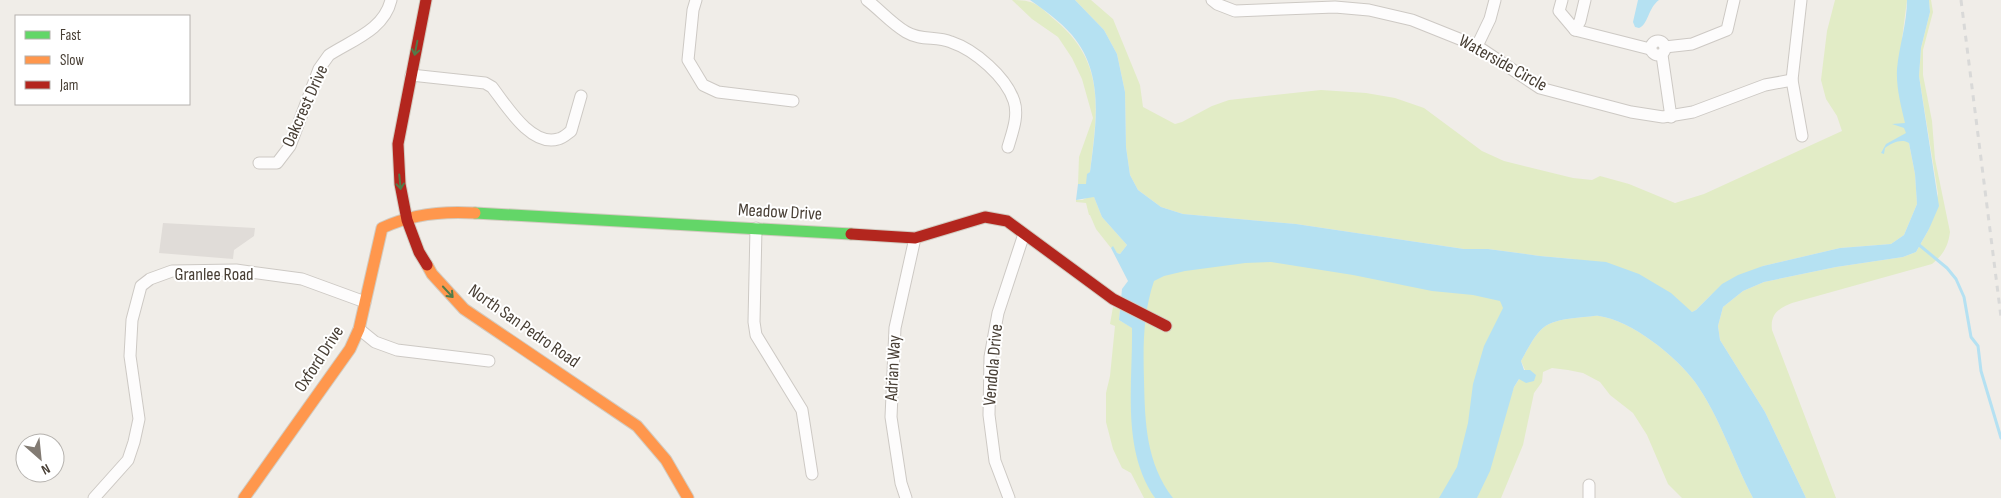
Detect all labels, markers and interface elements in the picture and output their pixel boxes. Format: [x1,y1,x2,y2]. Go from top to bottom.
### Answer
legend [15,15,190,105]
text: Fast [60,26,82,45]
street label: Waterside Circle [1455,30,1551,96]
one-way arrow [411,39,421,55]
text: Slow [60,51,84,70]
street label: Oakcrest Drive [278,62,332,150]
text: Jam [59,76,78,95]
one-way arrow [395,174,405,190]
street label: Meadow Drive [737,199,823,225]
street label: Granlee Road [174,264,254,285]
street label: North San Pedro Road [464,280,584,372]
one-way arrow [442,286,454,299]
street label: Oxford Drive [290,322,348,396]
street label: Vendola Drive [979,323,1007,407]
street label: Adrian Way [881,334,905,402]
north arrow [15,433,65,483]
text: N [38,460,53,478]

